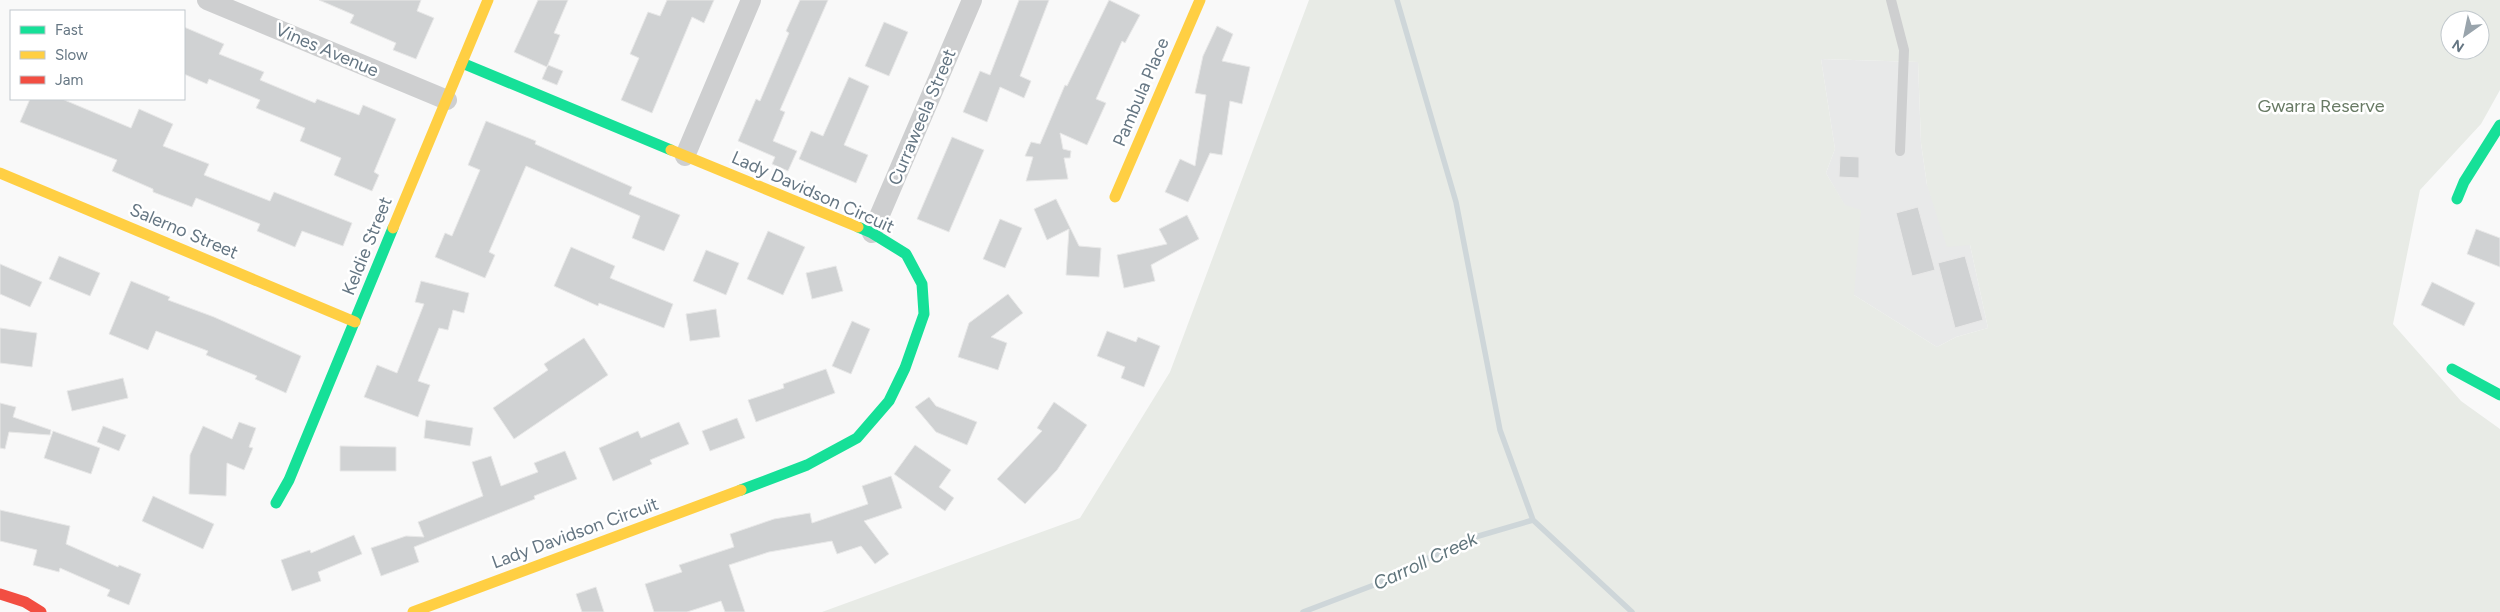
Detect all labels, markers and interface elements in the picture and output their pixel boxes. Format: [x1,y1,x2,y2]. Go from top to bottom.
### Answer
legend [10,10,185,100]
north arrow [2440,10,2490,60]
street label: Vines Avenue [272,18,382,82]
text: Fast [55,21,84,39]
street label: Pambula Place [1108,34,1174,150]
text: N [2449,35,2467,56]
street label: Curraweela Street [883,45,961,188]
text: Slow [55,46,88,64]
text: Jam [55,71,83,89]
park label: Gwarra Reserve [2258,95,2385,117]
street label: Lady Davidson Circuit [728,146,898,238]
street label: Keldie Street [337,193,397,298]
street label: Salerno Street [127,198,242,264]
street label: Lady Davidson Circuit [489,493,662,573]
water label: Carroll Creek [1369,527,1481,595]

